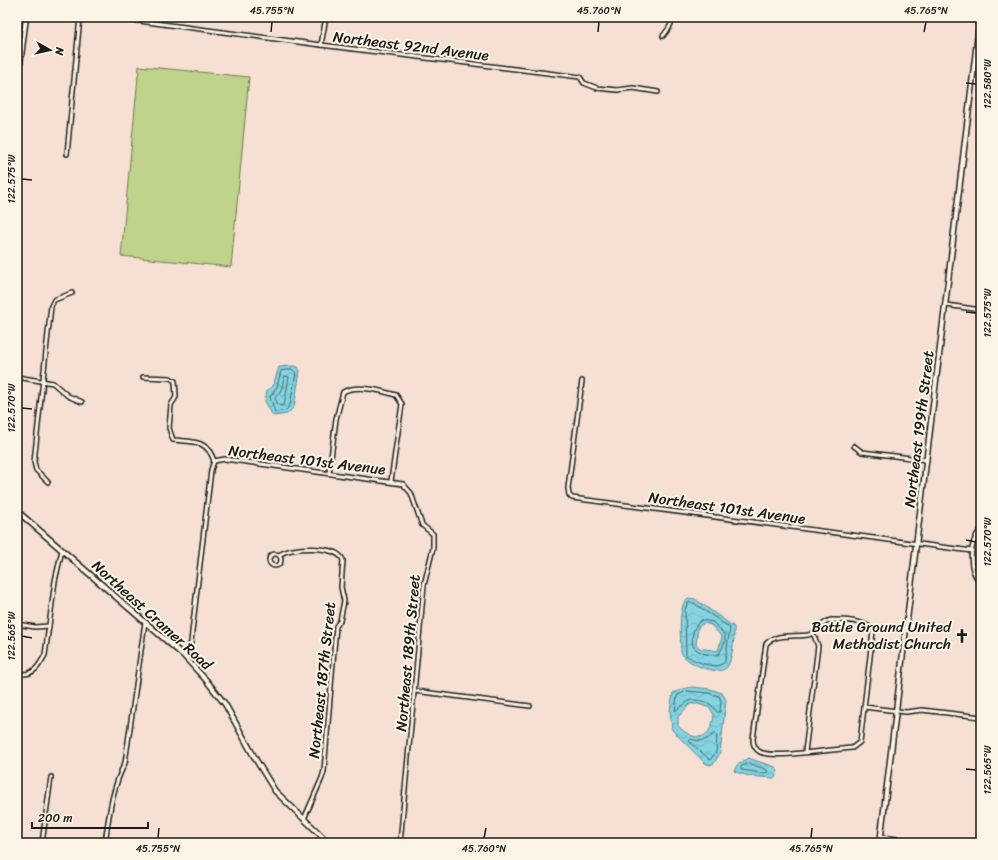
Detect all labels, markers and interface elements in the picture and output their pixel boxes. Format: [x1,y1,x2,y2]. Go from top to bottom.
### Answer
text: 45.755°N [250,2,294,20]
text: 45.760°N [577,2,621,20]
text: 45.765°N [904,2,948,20]
street label: Northeast 92nd Avenue [332,24,490,68]
north arrow [30,30,70,70]
text: N [49,45,69,57]
text: 122.580°W [979,59,997,109]
text: 122.575°W [3,154,21,203]
text: 122.575°W [979,288,997,337]
street label: Northeast 199th Street [896,349,942,509]
text: 122.570°W [3,383,21,432]
street label: Northeast 101st Avenue [227,437,387,483]
street label: Northeast 101st Avenue [647,484,807,532]
text: 122.570°W [979,517,997,566]
street label: Northeast Cramer Road [86,553,219,677]
street label: Northeast 189th Street [388,573,428,733]
street label: Northeast 187th Street [301,600,343,759]
text: 122.565°W [3,611,21,660]
place label: Battle Ground United Methodist Church [811,614,952,657]
church icon: Battle Ground United Methodist Church [954,628,970,644]
text: 122.565°W [979,745,997,794]
scale bar [32,804,148,830]
text: 200 m [38,807,72,829]
text: 45.755°N [136,840,180,858]
text: 45.760°N [462,840,506,858]
text: 45.765°N [789,840,833,858]

